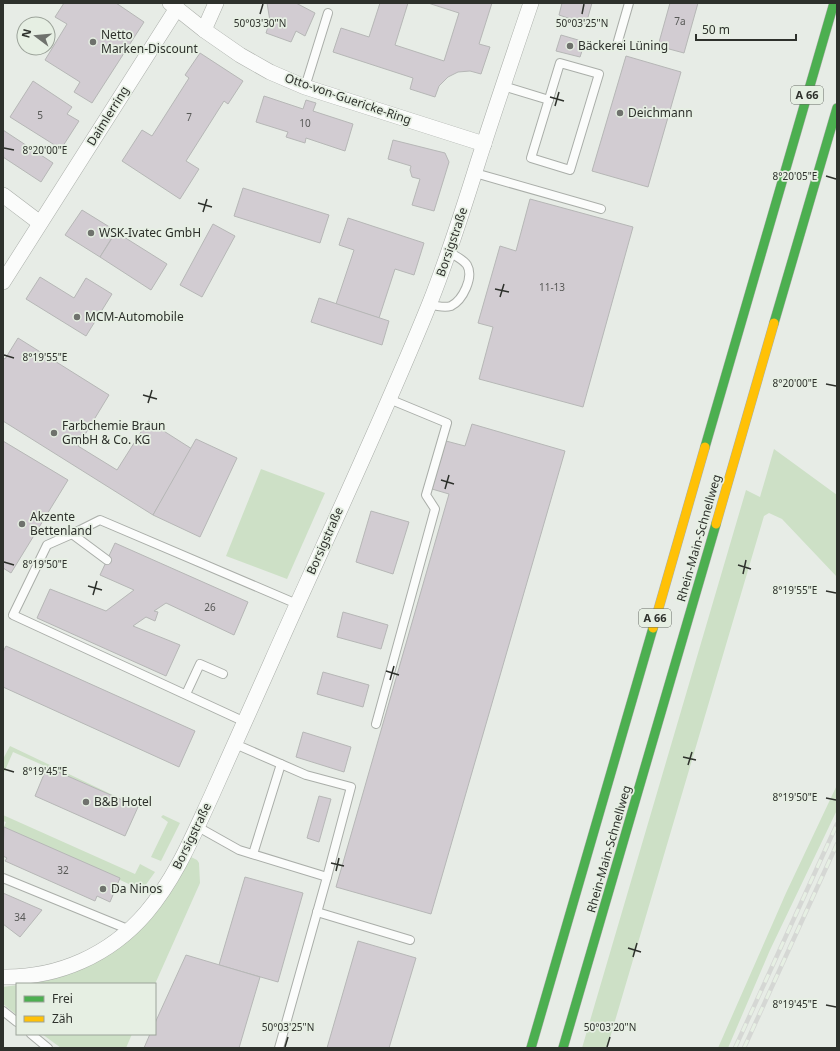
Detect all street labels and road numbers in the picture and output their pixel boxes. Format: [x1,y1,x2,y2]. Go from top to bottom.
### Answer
street label: Otto-von-Guericke-Ring [283,69,414,128]
street label: Daimlerring [82,83,133,149]
road number: A 66 [791,86,823,104]
street label: Borsigstraße [432,205,471,279]
street label: Rhein-Main-Schnellweg [672,472,725,604]
street label: Borsigstraße [302,504,347,577]
road number: A 66 [639,609,671,627]
street label: Rhein-Main-Schnellweg [582,783,635,915]
street label: Borsigstraße [168,799,215,872]

